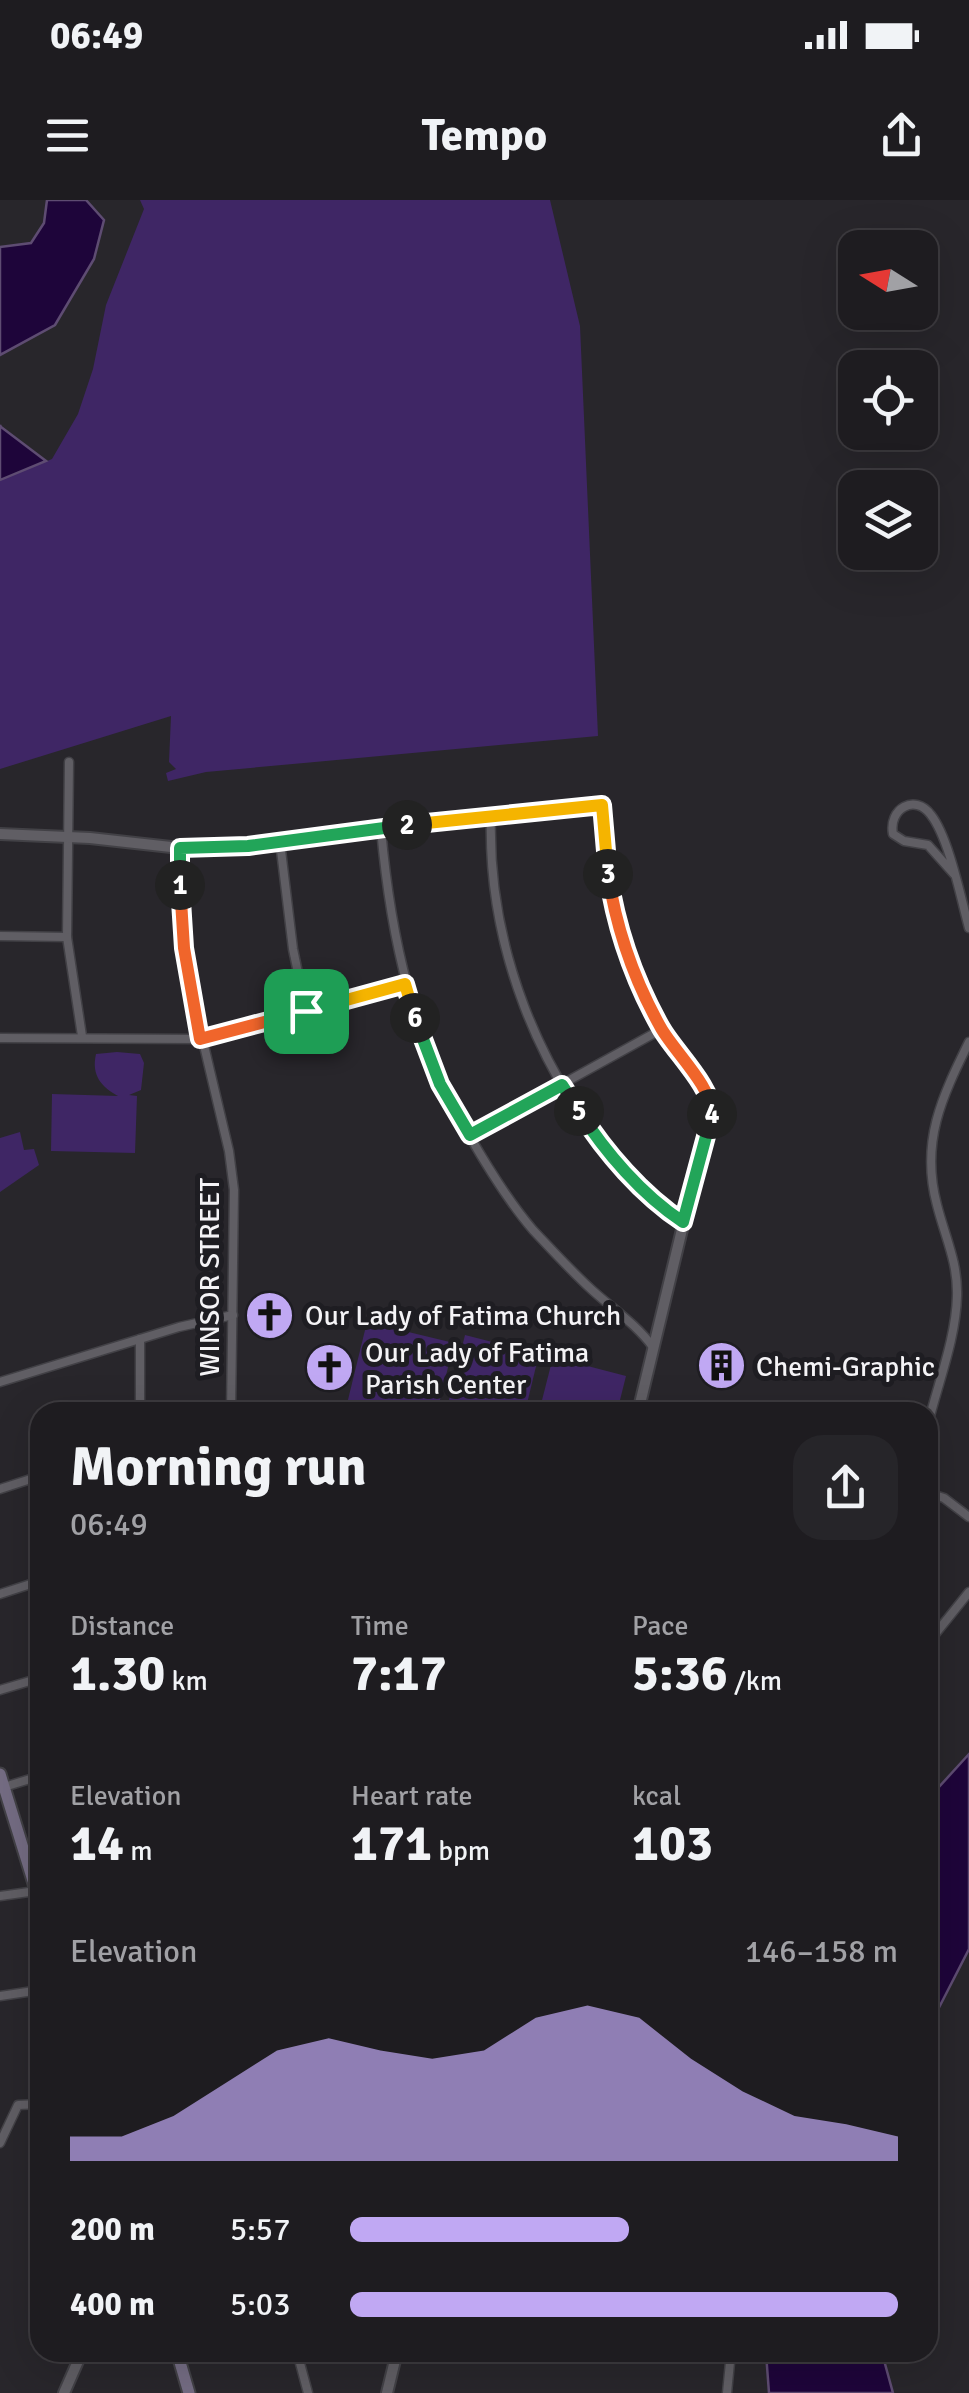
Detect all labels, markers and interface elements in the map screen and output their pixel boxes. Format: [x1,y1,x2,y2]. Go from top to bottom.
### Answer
text: 06:49 [50,12,143,59]
icon: menu [40,108,95,163]
text: Tempo [422,108,547,163]
icon: share [874,108,929,163]
north arrow [838,230,938,330]
map controls [838,230,938,570]
button: locate [838,350,938,450]
button: layers [838,470,938,570]
pin: 2 [382,800,432,850]
text: 2 [399,808,415,842]
pin: 3 [583,849,633,899]
text: 3 [600,857,616,891]
pin: 1 [155,860,205,910]
text: 1 [172,868,188,902]
pin [264,969,349,1054]
icon: arrive [279,984,334,1039]
pin: 6 [390,993,440,1043]
text: 6 [407,1001,423,1035]
pin: 5 [554,1086,604,1136]
pin: 4 [687,1089,737,1139]
text: 5 [571,1094,587,1128]
text: 4 [704,1097,720,1131]
street label: WINSOR STREET [193,1177,227,1376]
church icon: Our Lady of Fatima Church [244,1289,296,1341]
place label: Our Lady of Fatima Church [305,1299,621,1333]
place label: Our Lady of Fatima Parish Center [365,1336,589,1402]
building icon: Chemi-Graphic [695,1340,747,1392]
church icon: Our Lady of Fatima Parish Center [304,1342,356,1394]
place label: Chemi-Graphic [756,1350,935,1384]
text: Morning run [70,1433,367,1501]
button: share [793,1435,898,1540]
text: 06:49 [70,1505,148,1544]
text: Distance [70,1609,174,1643]
text: Time [351,1609,409,1643]
text: Pace [632,1609,688,1643]
text: 1.30 [70,1643,165,1705]
text: 7:17 [351,1643,447,1705]
text: 5:36 [632,1643,728,1705]
text: km [165,1664,208,1698]
text: /km [728,1664,782,1698]
text: Elevation [70,1779,182,1813]
text: Heart rate [351,1779,473,1813]
text: kcal [632,1779,681,1813]
text: 14 [70,1813,124,1875]
text: 171 [351,1813,432,1875]
text: 103 [632,1813,713,1875]
text: m [124,1834,153,1868]
text: bpm [432,1834,490,1868]
text: Elevation [70,1932,197,1971]
text: 146–158 m [745,1932,898,1971]
text: 200 m [70,2210,155,2249]
text: 5:57 [230,2210,290,2249]
text: 400 m [70,2285,155,2324]
text: 5:03 [230,2285,290,2324]

